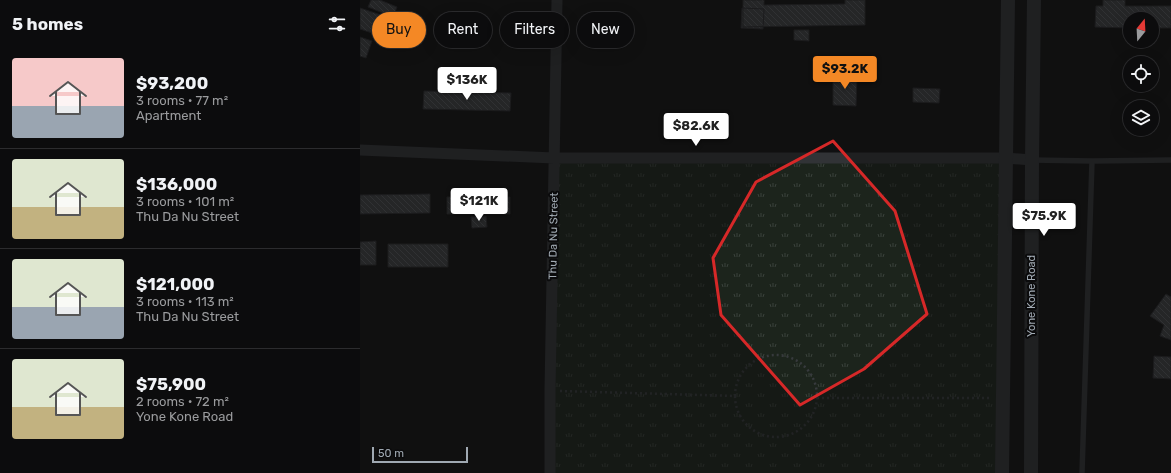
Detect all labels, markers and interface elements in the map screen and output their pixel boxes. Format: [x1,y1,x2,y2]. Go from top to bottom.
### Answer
chip: Buy [372,12,426,48]
chip: Rent [434,12,492,48]
chip: Filters [500,12,569,48]
chip: New [577,12,634,48]
north arrow [1123,12,1159,48]
map controls [1123,12,1159,136]
icon: filters [326,13,348,35]
text: 5 homes [12,14,83,34]
pin: $93.2K [812,56,878,90]
button: locate [1123,56,1159,92]
text: $93.2K [822,61,868,76]
pin: $136K [439,67,495,101]
text: $136K [447,72,487,87]
text: $93,200 [136,73,208,93]
icon: home [44,74,92,122]
text: 3 rooms · 77 m² [136,93,228,108]
button: layers [1123,100,1159,136]
text: Apartment [136,108,201,123]
pin: $82.6K [663,113,729,147]
text: $82.6K [673,118,719,133]
text: $136,000 [136,174,217,194]
icon: home [44,175,92,223]
pin: $121K [451,188,507,222]
street label: Thu Da Nu Street [546,192,561,280]
text: $121K [460,193,498,208]
text: 3 rooms · 101 m² [136,194,234,209]
pin: $75.9K [1011,203,1077,237]
text: $75.9K [1022,208,1066,223]
text: Thu Da Nu Street [136,209,239,224]
street label: Yone Kone Road [1025,255,1038,337]
text: $121,000 [136,274,215,294]
icon: home [44,275,92,323]
text: 3 rooms · 113 m² [136,294,234,309]
text: Thu Da Nu Street [136,309,239,324]
text: $75,900 [136,374,206,394]
icon: home [44,375,92,423]
text: 2 rooms · 72 m² [136,394,229,409]
text: Yone Kone Road [136,409,233,424]
scale bar [372,445,468,464]
text: 50 m [378,447,404,460]

